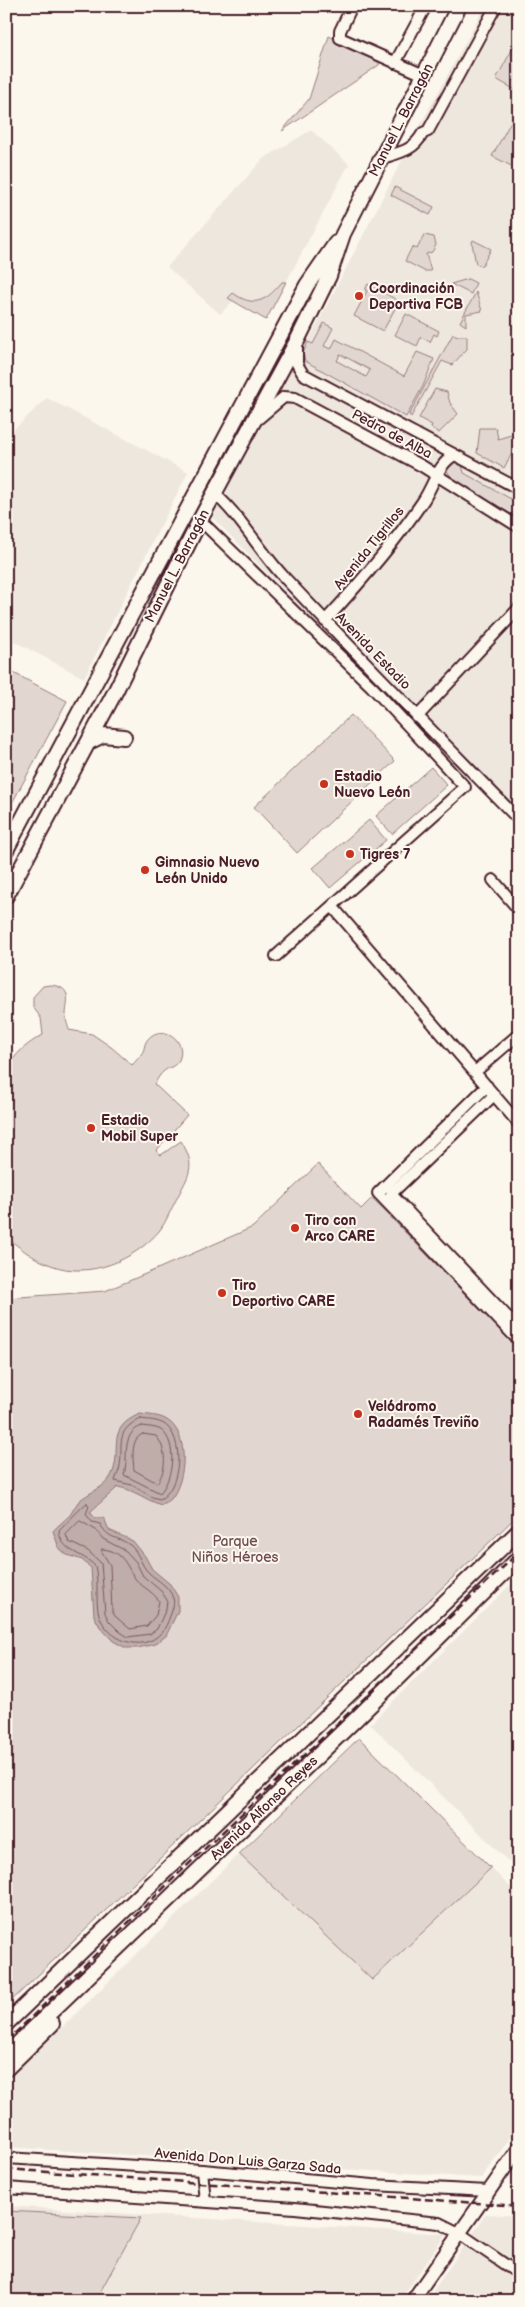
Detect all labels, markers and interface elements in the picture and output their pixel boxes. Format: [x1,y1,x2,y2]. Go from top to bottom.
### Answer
street label: Manuel L. Barragán [365,61,437,179]
place label: Coordinación Deportiva FCB [369,280,463,313]
marker: Coordinación Deportiva FCB [353,290,365,302]
street label: Pedro de Alba [349,406,435,462]
street label: Avenida Tigrillos [330,503,408,593]
street label: Manuel L. Barragán [141,507,213,625]
street label: Avenida Estadio [332,609,414,693]
place label: Estadio Nuevo León [334,768,410,801]
marker: Estadio Nuevo León [318,778,330,790]
place label: Tigres 7 [360,846,411,863]
marker: Tigres 7 [344,848,356,860]
place label: Gimnasio Nuevo León Unido [155,854,259,887]
marker: Gimnasio Nuevo León Unido [139,864,151,876]
place label: Estadio Mobil Super [101,1112,178,1145]
marker: Estadio Mobil Super [85,1122,97,1134]
place label: Tiro con Arco CARE [304,1212,375,1245]
marker: Tiro con Arco CARE [289,1222,301,1234]
place label: Tiro Deportivo CARE [232,1277,335,1310]
marker: Tiro Deportivo CARE [216,1287,228,1299]
place label: Velódromo Radamés Treviño [368,1398,479,1431]
marker: Velódromo Radamés Treviño [352,1408,364,1420]
park label: Parque Niños Héroes [192,1533,279,1566]
street label: Avenida Alfonso Reyes [207,1752,321,1864]
street label: Avenida Don Luis Garza Sada [154,2144,342,2178]

